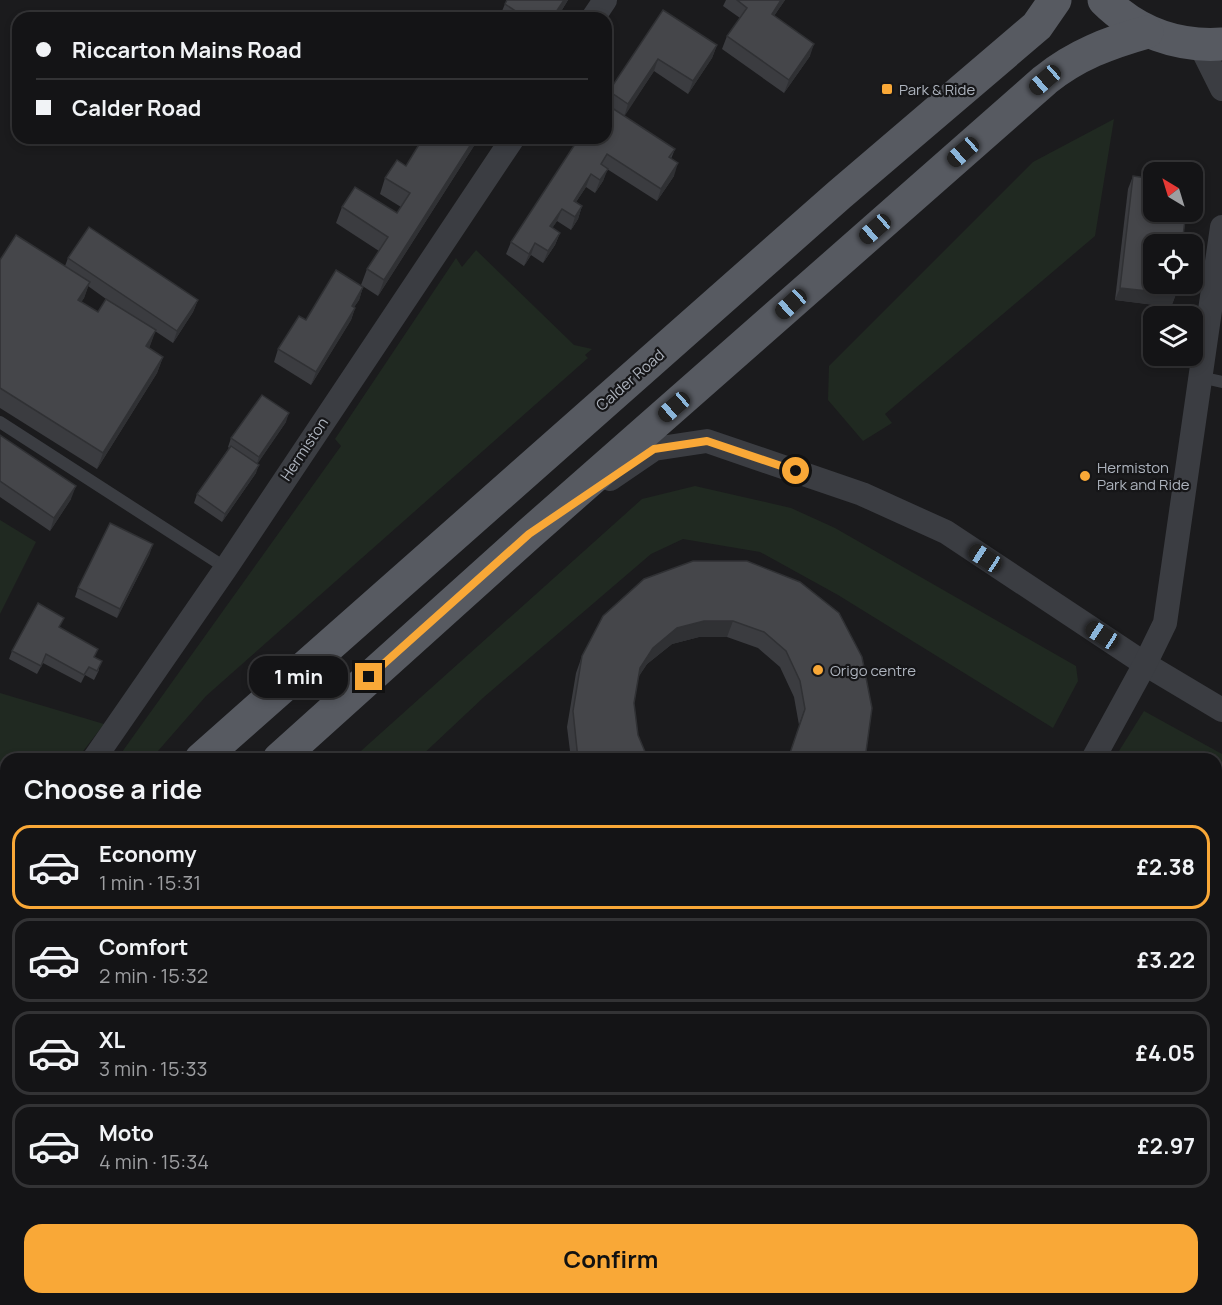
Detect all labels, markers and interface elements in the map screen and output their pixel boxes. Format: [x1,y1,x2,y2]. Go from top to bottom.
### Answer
text: Riccarton Mains Road [72,35,302,65]
car [1026,61,1064,99]
place label: Park & Ride [899,79,976,100]
marker: Park & Ride [880,82,894,96]
text: Calder Road [72,93,201,123]
car [944,133,982,171]
north arrow [1143,162,1203,222]
map controls [1143,162,1203,366]
car [856,210,894,248]
button: locate [1143,234,1203,294]
car [772,285,810,323]
button: layers [1143,306,1203,366]
street label: Calder Road [591,344,669,416]
car [655,388,693,426]
street label: Hermiston [275,413,333,485]
route start [782,457,809,484]
place label: Hermiston Park and Ride [1097,457,1190,495]
marker: Hermiston Park and Ride [1078,469,1092,483]
car [965,541,1005,575]
car [1082,618,1122,652]
callout: 1 min [249,656,348,698]
place label: Origo centre [830,660,916,681]
text: 1 min [274,663,323,690]
route end [355,663,382,690]
marker: Origo centre [811,663,825,677]
text: Choose a ride [24,770,202,807]
text: Economy [99,839,197,869]
icon: car [27,840,81,894]
text: £2.38 [1136,852,1195,882]
text: 1 min · 15:31 [99,869,201,896]
text: Comfort [99,932,188,962]
icon: car [27,933,81,987]
text: £3.22 [1137,945,1195,975]
text: 2 min · 15:32 [99,962,208,989]
text: XL [99,1025,125,1055]
icon: car [27,1026,81,1080]
text: £4.05 [1135,1038,1195,1068]
text: 3 min · 15:33 [99,1055,208,1082]
text: Moto [99,1118,154,1148]
icon: car [27,1119,81,1173]
text: £2.97 [1137,1131,1195,1161]
text: 4 min · 15:34 [99,1148,209,1175]
button: Confirm [24,1224,1198,1293]

